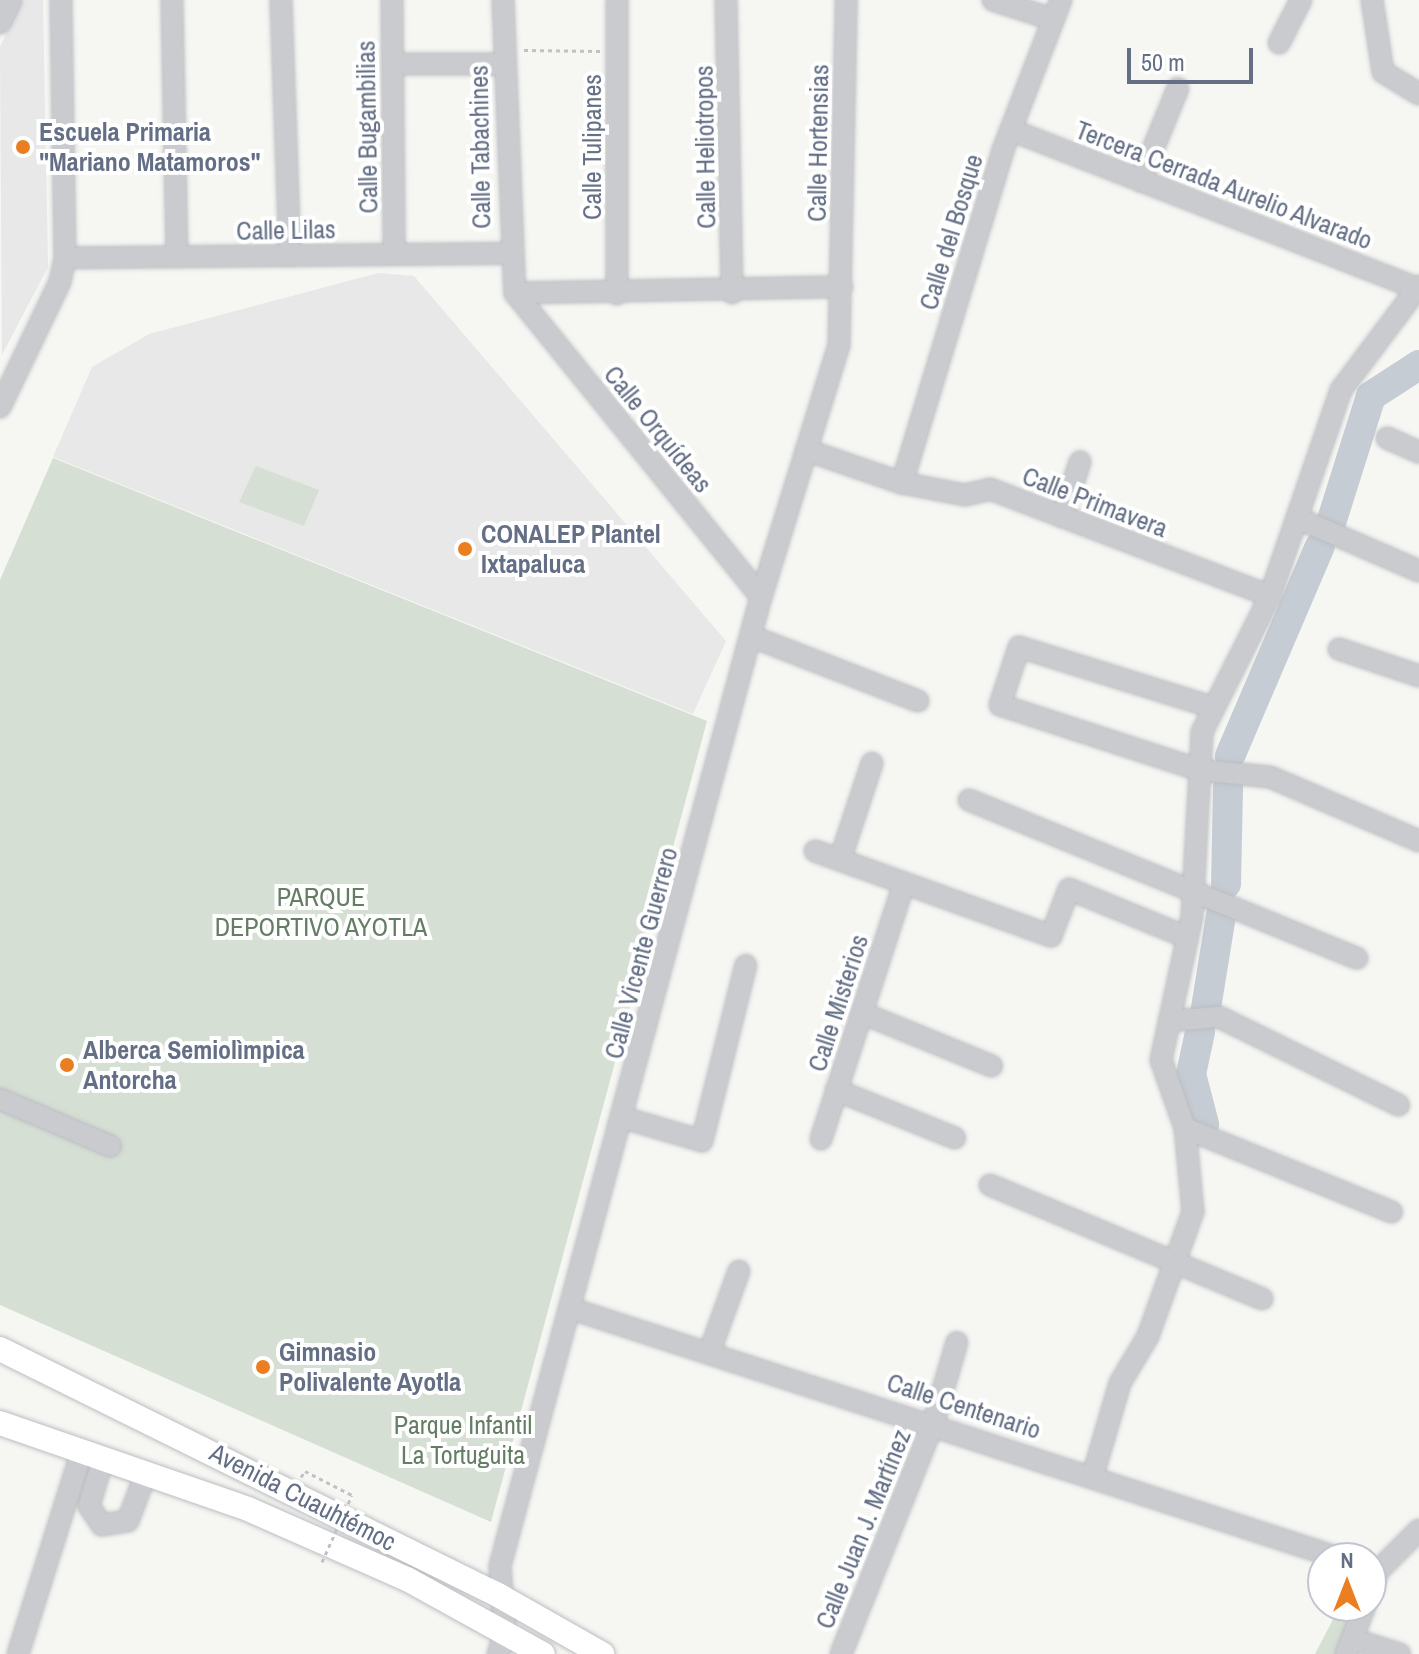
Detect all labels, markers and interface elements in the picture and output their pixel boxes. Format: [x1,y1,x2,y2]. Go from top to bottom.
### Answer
scale bar [1131,32,1257,82]
street label: Calle Bugambilias [350,40,384,214]
text: 50 m [1141,46,1185,78]
street label: Calle Hortensias [801,64,835,222]
street label: Calle Tabachines [463,65,497,229]
street label: Calle Heliotropos [688,65,722,229]
street label: Calle Tulipanes [576,74,608,220]
street label: Tercera Cerrada Aurelio Alvarado [1070,114,1378,256]
place label: Escuela Primaria "Mariano Matamoros" [39,116,261,178]
marker: Escuela Primaria "Mariano Matamoros" [14,138,32,156]
street label: Calle del Bosque [913,150,989,314]
street label: Calle Lilas [236,214,336,246]
street label: Calle Orquídeas [597,359,719,499]
street label: Calle Primavera [1018,460,1172,544]
place label: CONALEP Plantel Ixtapaluca [481,518,661,580]
marker: CONALEP Plantel Ixtapaluca [456,540,474,558]
street label: Calle Vicente Guerrero [598,844,684,1062]
park label: PARQUE DEPORTIVO AYOTLA [214,881,428,942]
street label: Calle Misterios [801,931,875,1075]
place label: Alberca Semiolìmpica Antorcha [83,1034,305,1096]
marker: Alberca Semiolìmpica Antorcha [58,1056,76,1074]
place label: Gimnasio Polivalente Ayotla [279,1336,462,1398]
marker: Gimnasio Polivalente Ayotla [254,1358,272,1376]
street label: Calle Centenario [883,1366,1045,1446]
park label: Parque Infantil La Tortuguita [394,1409,532,1470]
street label: Calle Juan J. Martínez [809,1425,917,1633]
street label: Avenida Cuauhtémoc [205,1437,401,1557]
north arrow [1307,1542,1387,1622]
text: N [1340,1545,1354,1575]

